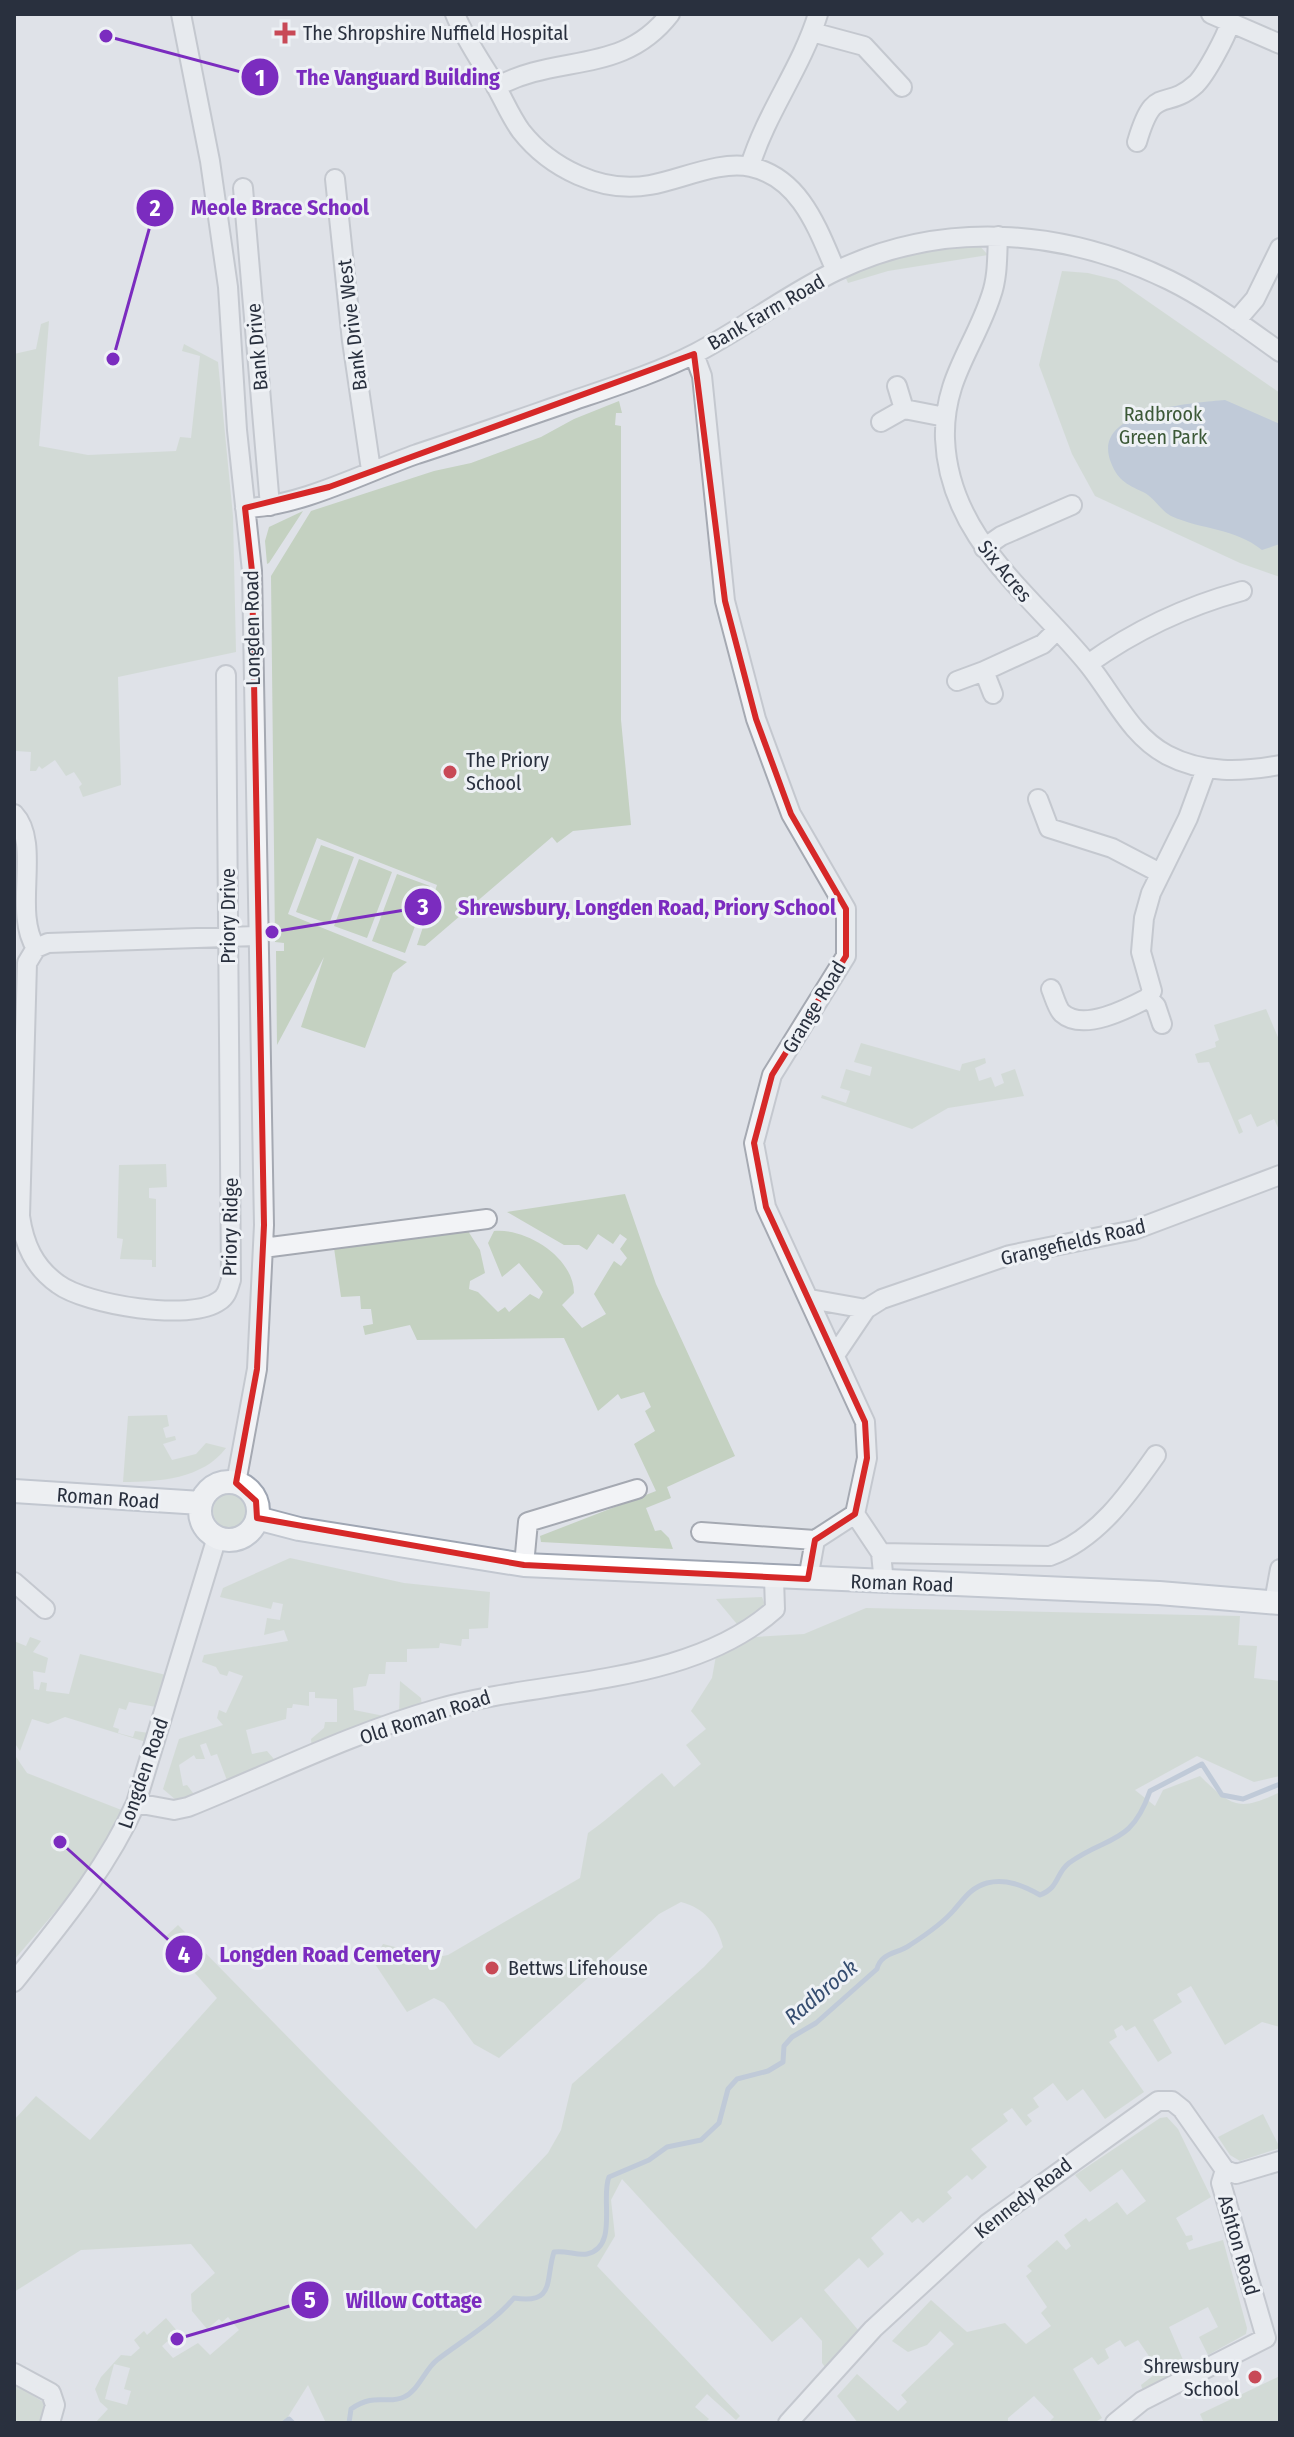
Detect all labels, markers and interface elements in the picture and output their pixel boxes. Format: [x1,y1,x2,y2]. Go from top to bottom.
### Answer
place label: The Shropshire Nuffield Hospital [303,21,568,45]
marker: The Shropshire Nuffield Hospital [274,22,296,44]
callout: The Vanguard Building [240,54,515,100]
text: 1 [255,64,265,92]
text: The Vanguard Building [296,64,500,91]
callout: Meole Brace School [135,185,385,231]
text: 2 [148,194,161,222]
text: Meole Brace School [191,194,370,221]
street label: Bank Drive West [332,258,372,392]
street label: Bank Farm Road [703,269,829,355]
street label: Bank Drive [241,302,273,392]
park label: Radbrook Green Park [1119,402,1208,449]
street label: Six Acres [973,535,1037,607]
street label: Longden Road [239,570,265,686]
place label: The Priory School [466,748,549,795]
marker: The Priory School [441,763,459,781]
street label: Priory Drive [216,868,240,964]
callout: Shrewsbury, Longden Road, Priory School [403,884,852,930]
text: 3 [416,893,429,921]
text: Shrewsbury, Longden Road, Priory School [458,894,837,921]
street label: Grange Road [777,957,851,1057]
street label: Priory Ridge [217,1177,243,1277]
street label: Grangefields Road [998,1214,1148,1270]
street label: Roman Road [56,1482,160,1514]
street label: Roman Road [850,1569,954,1597]
street label: Old Roman Road [357,1685,493,1749]
street label: Longden Road [113,1714,173,1832]
callout: Longden Road Cemetery [164,1931,457,1977]
text: 4 [178,1941,190,1969]
text: Longden Road Cemetery [219,1941,441,1968]
water label: Radbrook [779,1954,863,2030]
place label: Bettws Lifehouse [508,1956,648,1980]
marker: Bettws Lifehouse [483,1959,501,1977]
street label: Kennedy Road [970,2153,1076,2243]
street label: Ashton Road [1213,2192,1265,2298]
callout: Willow Cottage [290,2277,498,2323]
text: 5 [304,2286,316,2314]
text: Willow Cottage [346,2287,482,2314]
place label: Shrewsbury School [1144,2354,1239,2401]
marker: Shrewsbury School [1246,2368,1264,2386]

